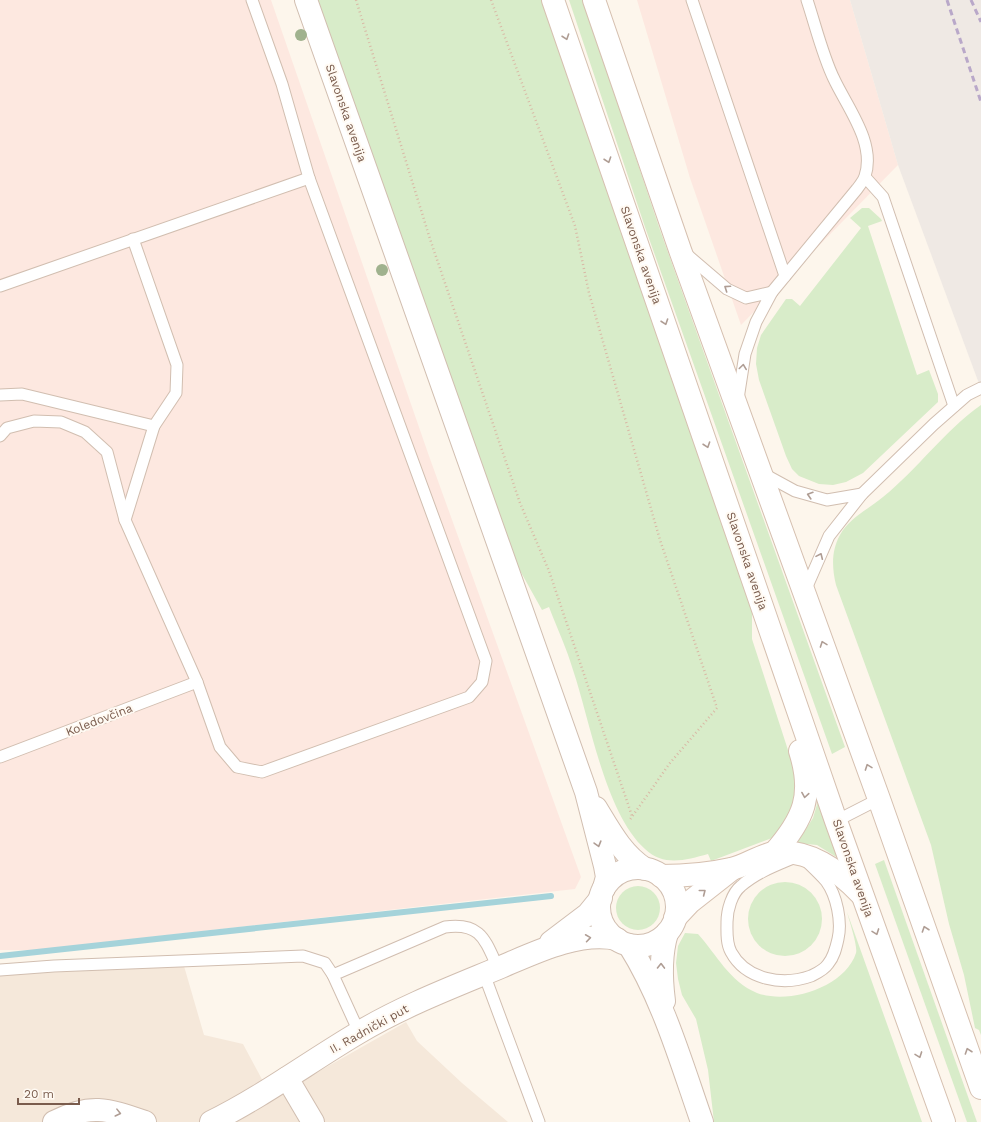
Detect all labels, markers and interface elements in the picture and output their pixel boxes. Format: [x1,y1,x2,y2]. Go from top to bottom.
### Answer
one-way arrow [561,33,570,40]
street label: Slavonska avenija [323,62,369,164]
one-way arrow [604,156,612,163]
street label: Slavonska avenija [618,204,664,306]
one-way arrow [724,285,731,293]
one-way arrow [660,319,668,326]
one-way arrow [738,364,747,370]
one-way arrow [702,442,711,449]
one-way arrow [807,491,814,500]
street label: Slavonska avenija [724,510,770,612]
one-way arrow [815,553,823,560]
one-way arrow [820,641,828,648]
street label: Koledovčina [64,701,134,739]
one-way arrow [864,763,872,770]
one-way arrow [801,792,810,798]
street label: Slavonska avenija [830,817,876,919]
one-way arrow [594,840,602,847]
one-way arrow [698,890,705,897]
one-way arrow [921,925,930,932]
one-way arrow [871,929,879,936]
one-way arrow [585,934,591,943]
one-way arrow [657,963,665,969]
street label: II. Radnički put [327,1002,411,1056]
one-way arrow [964,1048,973,1055]
one-way arrow [915,1051,923,1058]
scale bar [18,1080,79,1106]
text: 20 m [24,1087,54,1101]
one-way arrow [114,1108,121,1117]

